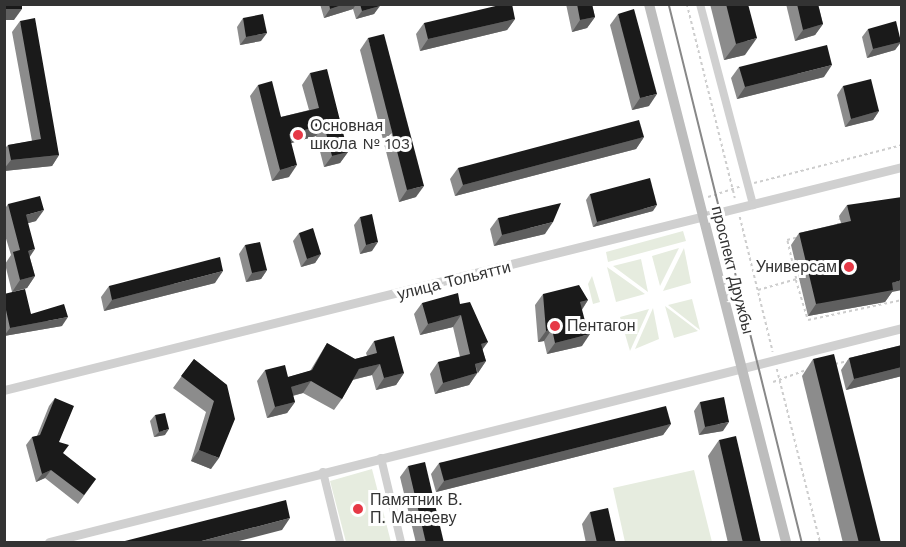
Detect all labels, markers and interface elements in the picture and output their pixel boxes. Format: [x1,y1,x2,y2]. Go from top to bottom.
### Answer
place label: Основная школа № 103 [310,116,410,154]
marker: Основная школа № 103 [291,128,305,142]
street label: проспект Дружбы [707,204,757,336]
place label: Универсам [756,257,837,277]
street label: улица Тольятти [395,258,513,304]
marker: Универсам [842,260,856,274]
place label: Пентагон [567,316,636,336]
marker: Пентагон [548,319,562,333]
place label: Памятник В. П. Манееву [370,490,463,528]
marker: Памятник В. П. Манееву [351,502,365,516]

